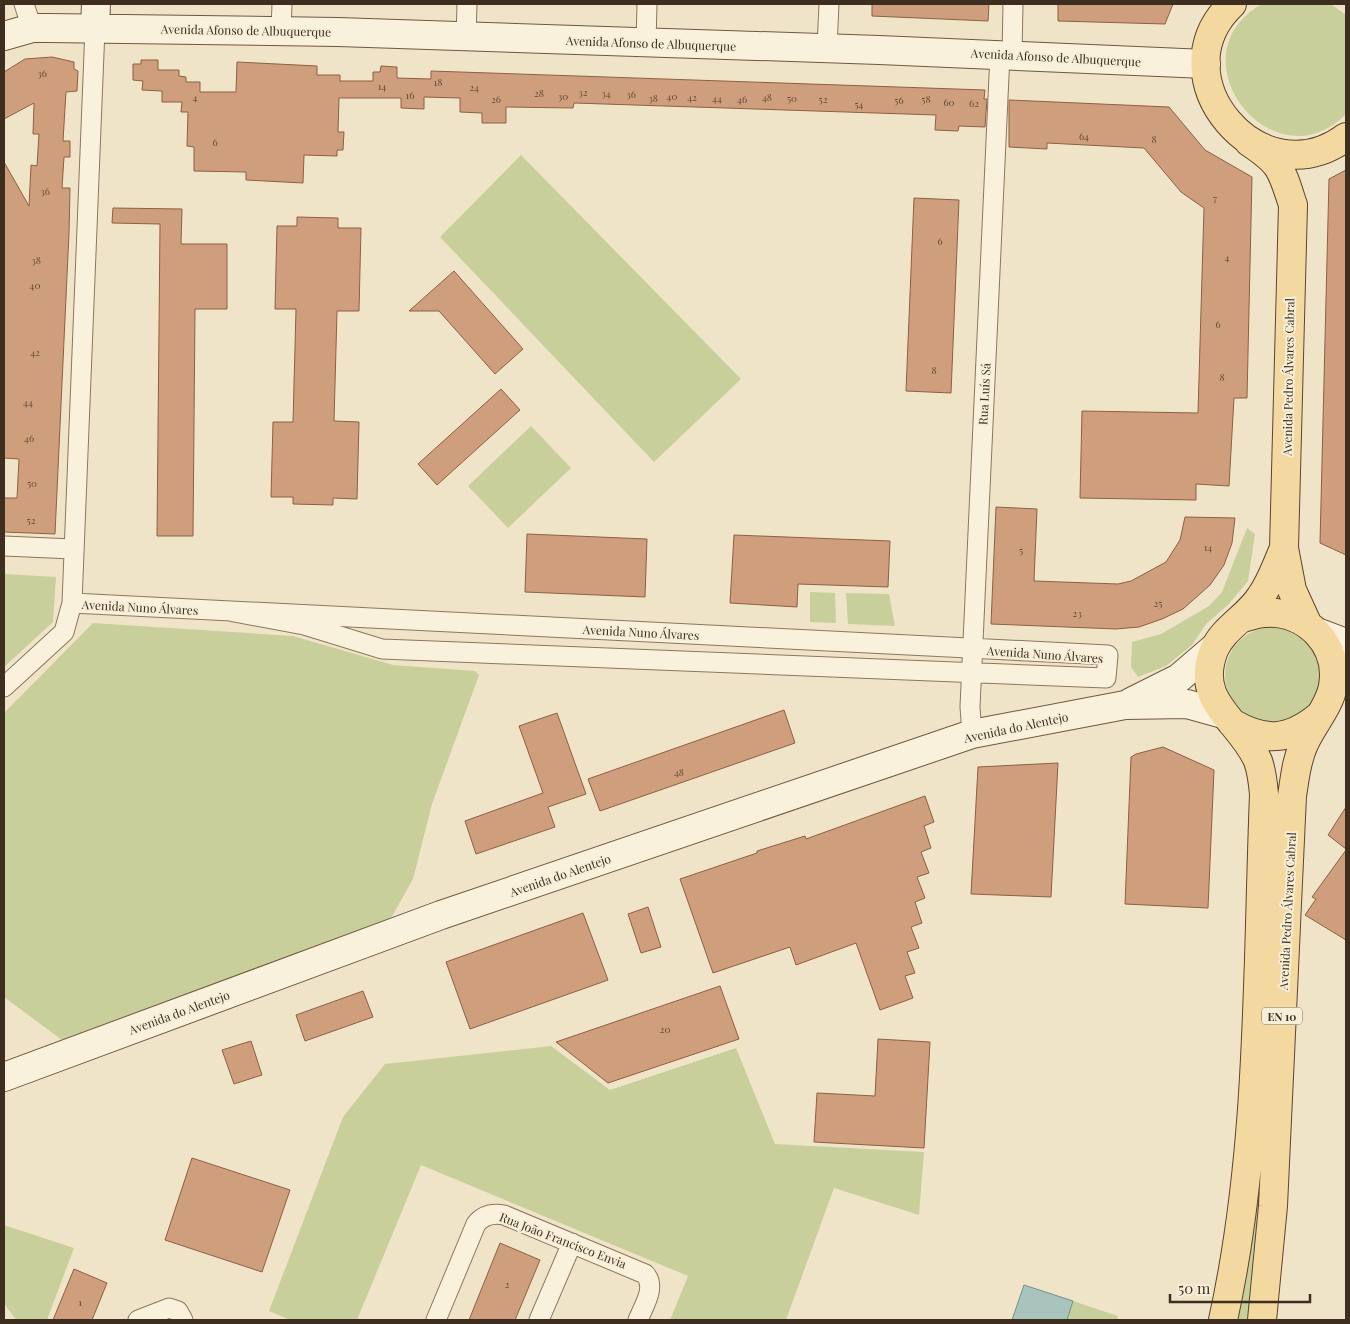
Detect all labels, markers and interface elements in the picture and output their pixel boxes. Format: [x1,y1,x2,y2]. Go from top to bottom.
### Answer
street label: Avenida Afonso de Albuquerque [160,20,331,39]
street label: Avenida Afonso de Albuquerque [565,32,736,54]
street label: Avenida Afonso de Albuquerque [969,44,1142,69]
house number: 36 [37,66,47,80]
house number: 18 [434,75,442,89]
house number: 14 [378,79,386,93]
house number: 24 [469,80,479,94]
house number: 32 [578,85,588,99]
house number: 28 [534,86,544,100]
house number: 34 [601,86,611,100]
house number: 36 [626,87,636,101]
house number: 16 [406,88,414,102]
house number: 30 [558,89,568,103]
house number: 40 [667,89,677,103]
house number: 4 [193,90,198,104]
house number: 42 [687,90,697,104]
house number: 48 [762,90,772,104]
house number: 38 [648,91,658,105]
house number: 44 [712,91,722,105]
house number: 50 [787,91,797,105]
house number: 26 [491,92,501,106]
house number: 46 [737,92,747,106]
house number: 52 [819,92,828,106]
house number: 58 [921,92,931,106]
house number: 56 [894,93,904,107]
house number: 60 [943,95,955,109]
house number: 62 [969,96,979,110]
house number: 54 [854,97,864,111]
house number: 64 [1079,129,1089,143]
house number: 8 [1151,132,1157,146]
house number: 6 [212,135,218,149]
house number: 36 [40,184,50,198]
house number: 7 [1213,191,1217,205]
house number: 6 [937,234,943,248]
house number: 4 [1225,250,1230,264]
house number: 38 [31,253,41,267]
house number: 40 [30,278,40,292]
street label: Avenida Pedro Álvares Cabral [1279,297,1297,457]
house number: 6 [1215,317,1221,331]
house number: 42 [30,345,40,359]
house number: 8 [931,363,937,377]
street label: Rua Luís Sá [974,363,994,425]
house number: 8 [1219,370,1225,384]
house number: 44 [23,395,33,409]
house number: 46 [24,431,34,445]
house number: 50 [27,476,37,490]
house number: 52 [27,513,36,527]
house number: 14 [1204,540,1212,554]
house number: 5 [1019,543,1023,557]
street label: Avenida Nuno Álvares [80,596,199,618]
house number: 25 [1154,596,1162,610]
house number: 23 [1072,606,1082,620]
street label: Avenida Nuno Álvares [581,621,700,643]
street label: Avenida Nuno Álvares [985,642,1104,666]
street label: Avenida do Alentejo [961,708,1070,746]
house number: 48 [674,765,684,779]
street label: Avenida Pedro Álvares Cabral [1275,831,1299,991]
street label: Avenida do Alentejo [506,850,613,900]
street label: Avenida do Alentejo [125,986,232,1038]
road number: EN 10 [1262,1008,1302,1024]
house number: 20 [660,1022,670,1036]
street label: Rua João Francisco Envia [497,1208,629,1272]
scale bar [1170,1272,1310,1304]
house number: 2 [505,1277,510,1291]
text: 50 m [1178,1278,1211,1298]
house number: 1 [78,1295,82,1309]

